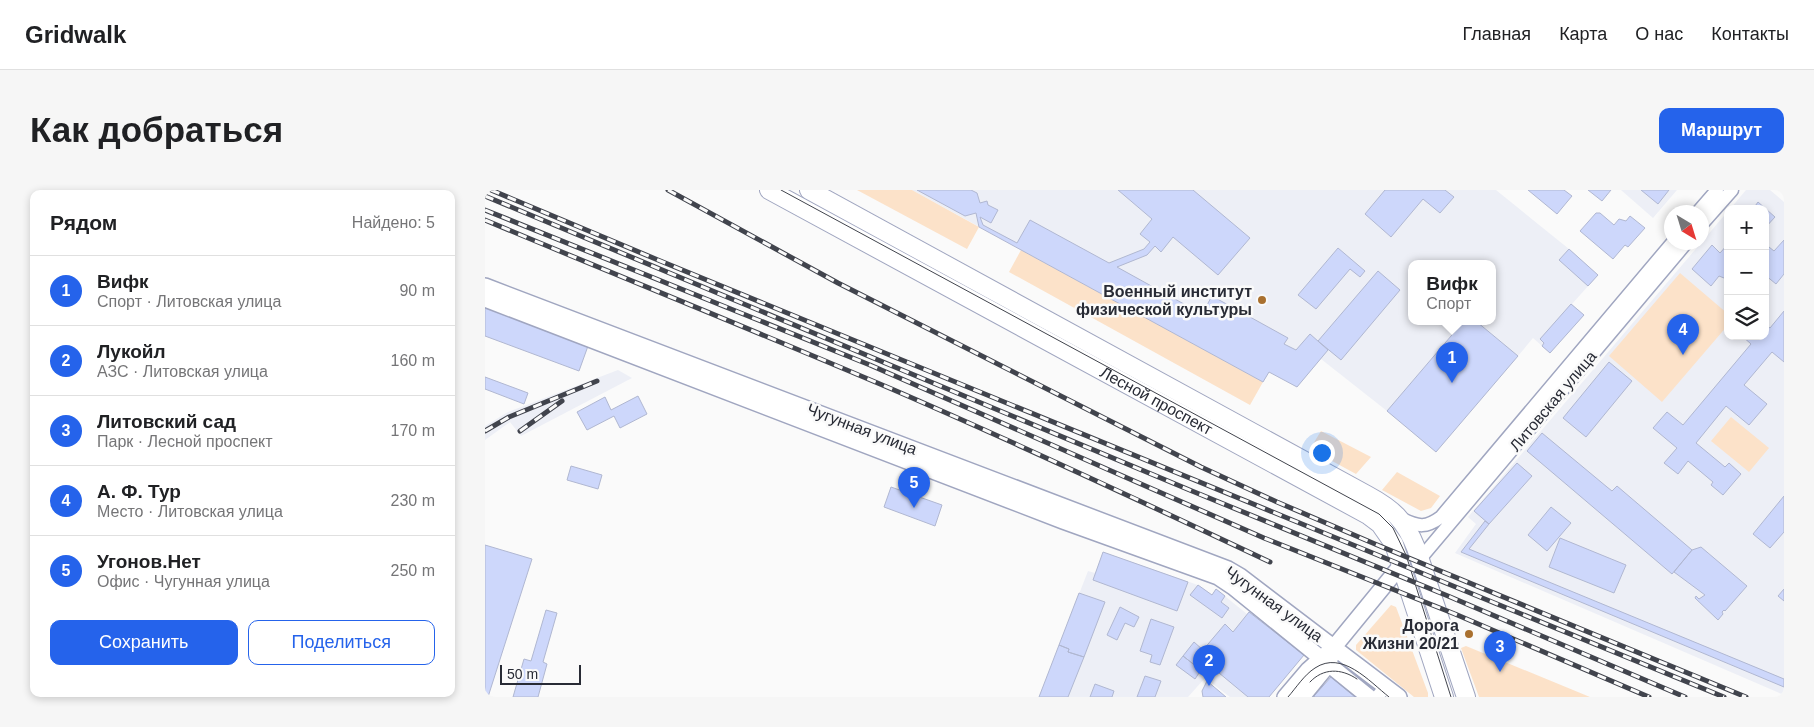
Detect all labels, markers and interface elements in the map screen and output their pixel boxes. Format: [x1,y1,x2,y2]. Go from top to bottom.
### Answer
text: Gridwalk [25,21,126,48]
text: Главная [1463,24,1531,44]
text: Карта [1559,24,1607,44]
text: О нас [1635,24,1683,44]
text: Контакты [1711,24,1789,44]
button: Маршрут [1659,108,1784,153]
text: Как добраться [30,110,283,149]
north arrow [1664,205,1709,250]
map controls [1724,205,1769,340]
button: + [1724,205,1769,250]
text: Рядом [50,211,117,234]
text: Найдено: 5 [352,214,435,231]
button: − [1724,250,1769,295]
popup [1408,260,1496,325]
text: Вифк [97,271,149,292]
text: Вифк [1426,273,1478,294]
text: 1 [62,282,70,299]
text: 90 m [399,282,435,299]
place label: Военный институт физической культуры [1076,283,1252,318]
text: Спорт · Литовская улица [97,293,281,310]
marker: Военный институт физической культуры [1256,294,1268,306]
text: Спорт [1426,295,1471,312]
button: layers [1724,295,1769,340]
pin: 4 [1667,314,1699,355]
text: Лукойл [97,341,166,362]
pin: 1 [1436,342,1468,383]
street label: Литовская улица [1506,348,1600,454]
text: 2 [62,352,70,369]
text: 160 m [391,352,435,369]
text: АЗС · Литовская улица [97,363,268,380]
street label: Лесной проспект [1098,363,1216,438]
street label: Чугунная улица [805,400,919,458]
text: Литовский сад [97,411,236,432]
text: 3 [62,422,70,439]
text: 170 m [391,422,435,439]
text: Парк · Лесной проспект [97,433,273,450]
your location [1309,440,1335,466]
pin: 5 [898,467,930,508]
text: А. Ф. Тур [97,481,181,502]
text: 4 [62,492,70,509]
text: 230 m [391,492,435,509]
text: Место · Литовская улица [97,503,283,520]
text: Угонов.Нет [97,551,201,572]
text: 5 [62,562,70,579]
text: 250 m [391,562,435,579]
street label: Чугунная улица [1222,563,1326,645]
text: Офис · Чугунная улица [97,573,270,590]
place label: Дорога Жизни 20/21 [1362,617,1459,652]
button: Сохранить [50,620,238,665]
button: Поделиться [248,620,435,665]
marker: Дорога Жизни 20/21 [1463,628,1475,640]
pin: 3 [1484,631,1516,672]
pin: 2 [1193,645,1225,686]
scale bar [500,662,581,685]
text: 50 m [507,666,538,682]

